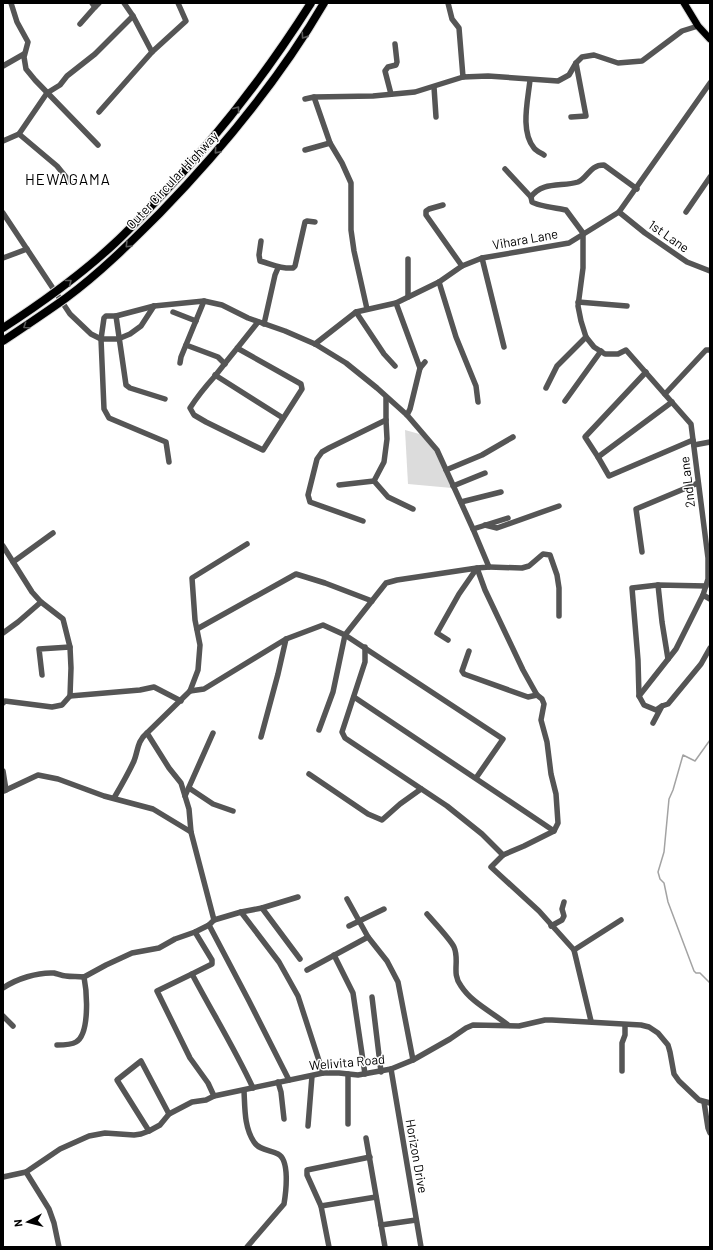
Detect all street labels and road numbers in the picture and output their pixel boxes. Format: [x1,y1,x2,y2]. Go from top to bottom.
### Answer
street label: Outer Circular Highway [123,128,221,232]
street label: 1st Lane [646,216,692,256]
street label: Vihara Lane [491,225,559,253]
street label: 2nd Lane [676,455,698,509]
street label: Welivita Road [308,1051,386,1073]
street label: Horizon Drive [403,1118,431,1194]

